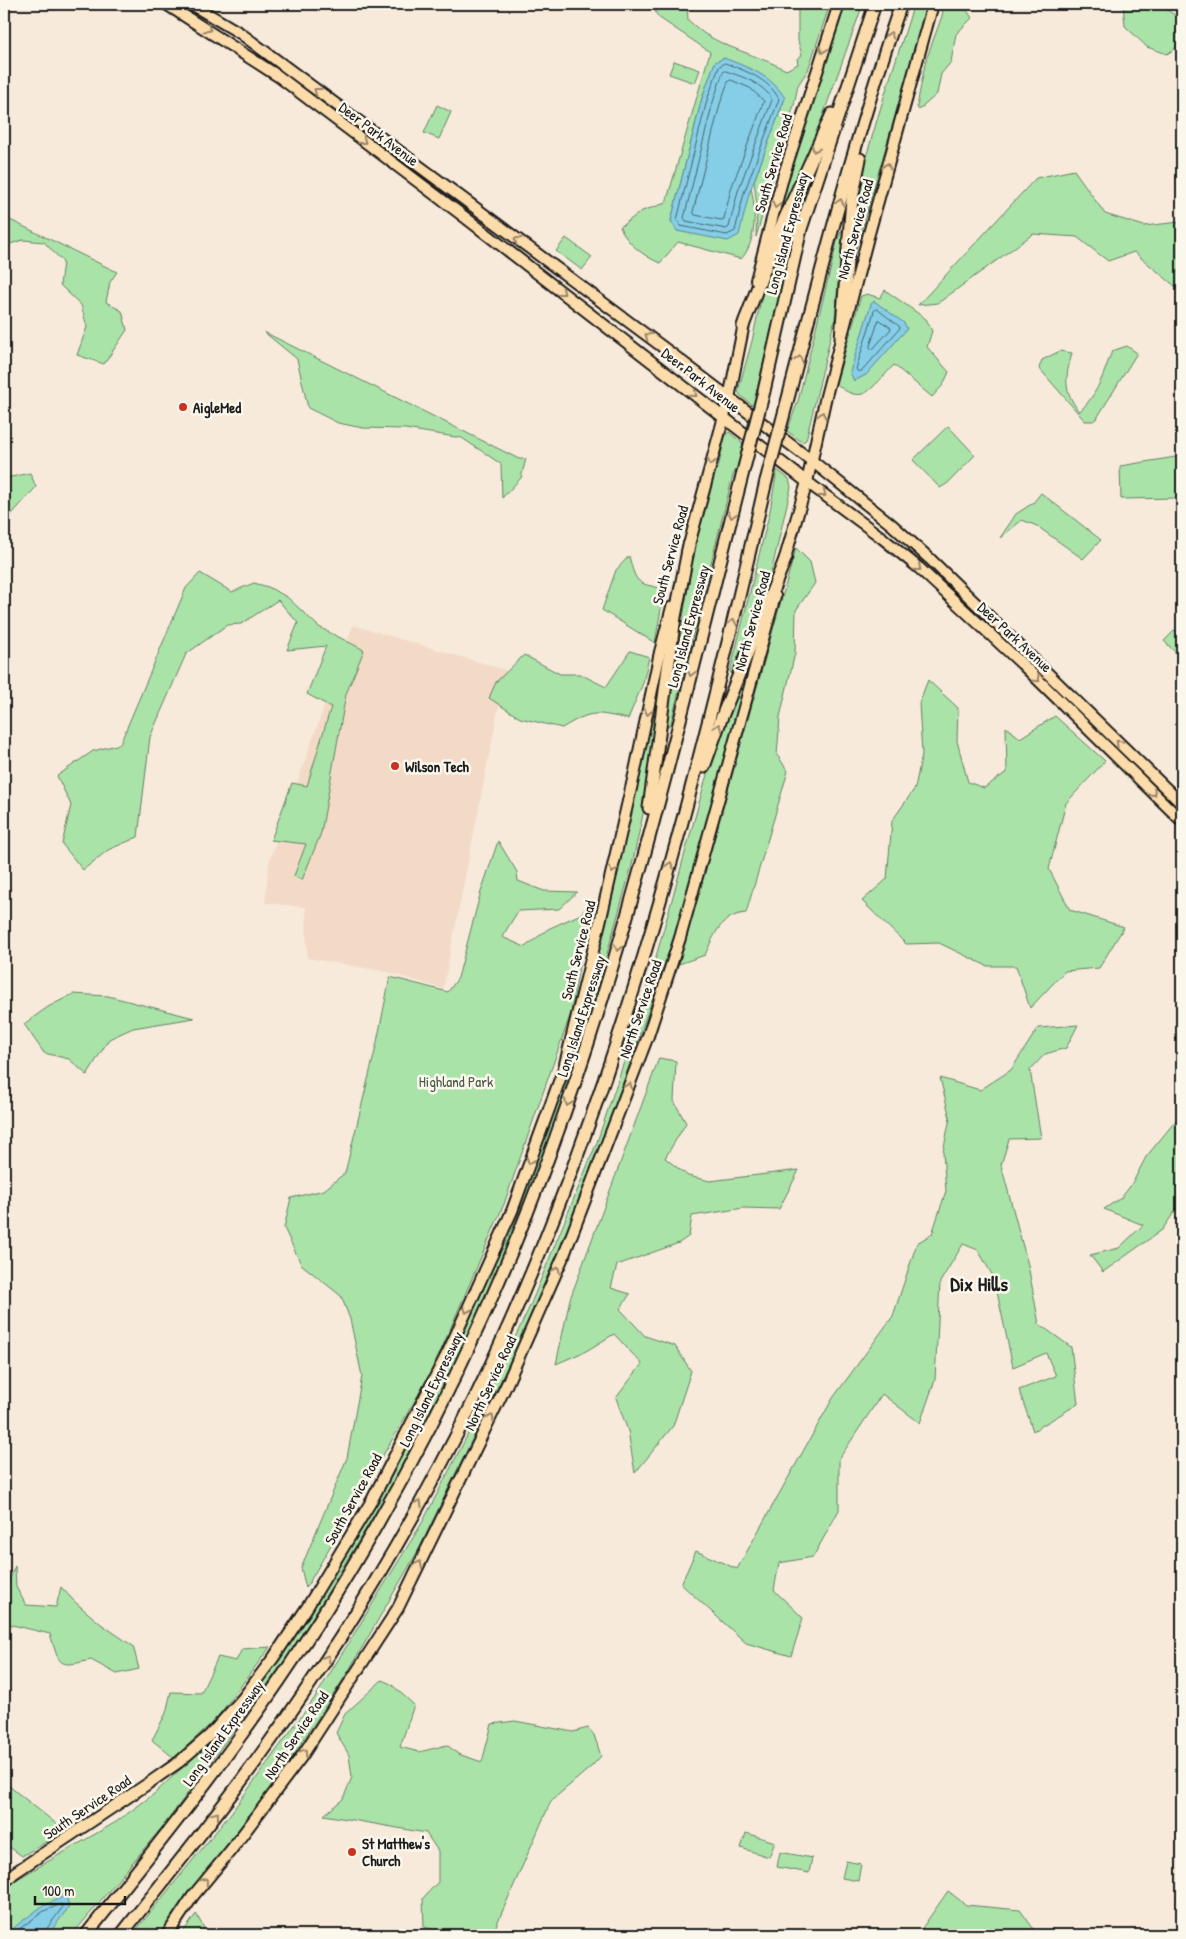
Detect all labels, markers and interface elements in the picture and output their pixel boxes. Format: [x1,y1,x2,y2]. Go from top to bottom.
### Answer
one-way arrow [202,23,211,32]
one-way arrow [884,32,894,40]
one-way arrow [819,45,829,54]
one-way arrow [314,88,323,96]
street label: Deer Park Avenue [335,97,423,171]
street label: South Service Road [749,111,797,215]
one-way arrow [357,135,366,143]
one-way arrow [811,144,822,153]
one-way arrow [882,162,892,171]
street label: Long Island Expressway [761,169,813,297]
street label: North Service Road [832,177,878,281]
one-way arrow [835,199,845,207]
one-way arrow [771,201,782,210]
one-way arrow [513,237,523,246]
one-way arrow [556,286,566,295]
one-way arrow [644,333,654,342]
street label: Deer Park Avenue [657,343,745,417]
one-way arrow [793,356,803,364]
one-way arrow [689,389,698,398]
place label: AigleMed [193,397,241,419]
marker: AigleMed [177,401,189,413]
one-way arrow [816,411,827,420]
one-way arrow [706,457,717,466]
one-way arrow [817,488,827,497]
street label: South Service Road [647,503,693,607]
one-way arrow [727,511,738,520]
street label: Long Island Expressway [662,562,714,690]
one-way arrow [913,563,922,572]
street label: North Service Road [729,569,775,673]
street label: Deer Park Avenue [973,597,1057,677]
one-way arrow [728,617,738,626]
one-way arrow [686,668,697,677]
one-way arrow [1031,673,1040,682]
one-way arrow [643,707,654,716]
one-way arrow [712,724,722,732]
one-way arrow [1116,740,1125,749]
place label: Wilson Tech [405,756,469,777]
marker: Wilson Tech [389,760,401,772]
one-way arrow [1148,787,1157,796]
one-way arrow [665,861,675,870]
one-way arrow [608,866,618,875]
street label: South Service Road [556,898,601,1002]
one-way arrow [613,944,623,952]
street label: Long Island Expressway [552,953,610,1079]
street label: North Service Road [613,957,667,1061]
park label: Highland Park [419,1071,493,1092]
one-way arrow [623,1082,633,1090]
one-way arrow [564,1098,574,1107]
one-way arrow [526,1156,536,1165]
one-way arrow [551,1266,562,1275]
district label: Dix Hills [950,1270,1008,1297]
one-way arrow [462,1305,473,1314]
street label: Long Island Expressway [394,1328,468,1450]
street label: North Service Road [459,1332,521,1434]
one-way arrow [485,1414,495,1423]
street label: South Service Road [319,1449,387,1549]
one-way arrow [413,1500,423,1509]
one-way arrow [413,1560,423,1569]
one-way arrow [321,1654,330,1663]
street label: Long Island Expressway [177,1676,269,1790]
street label: North Service Road [259,1687,333,1783]
one-way arrow [298,1749,308,1758]
street label: South Service Road [39,1770,135,1844]
one-way arrow [210,1811,219,1821]
place label: St Matthew's Church [362,1833,430,1871]
marker: St Matthew's Church [346,1846,358,1858]
scale bar [35,1874,125,1906]
one-way arrow [200,1878,208,1887]
text: 100 m [42,1880,75,1901]

